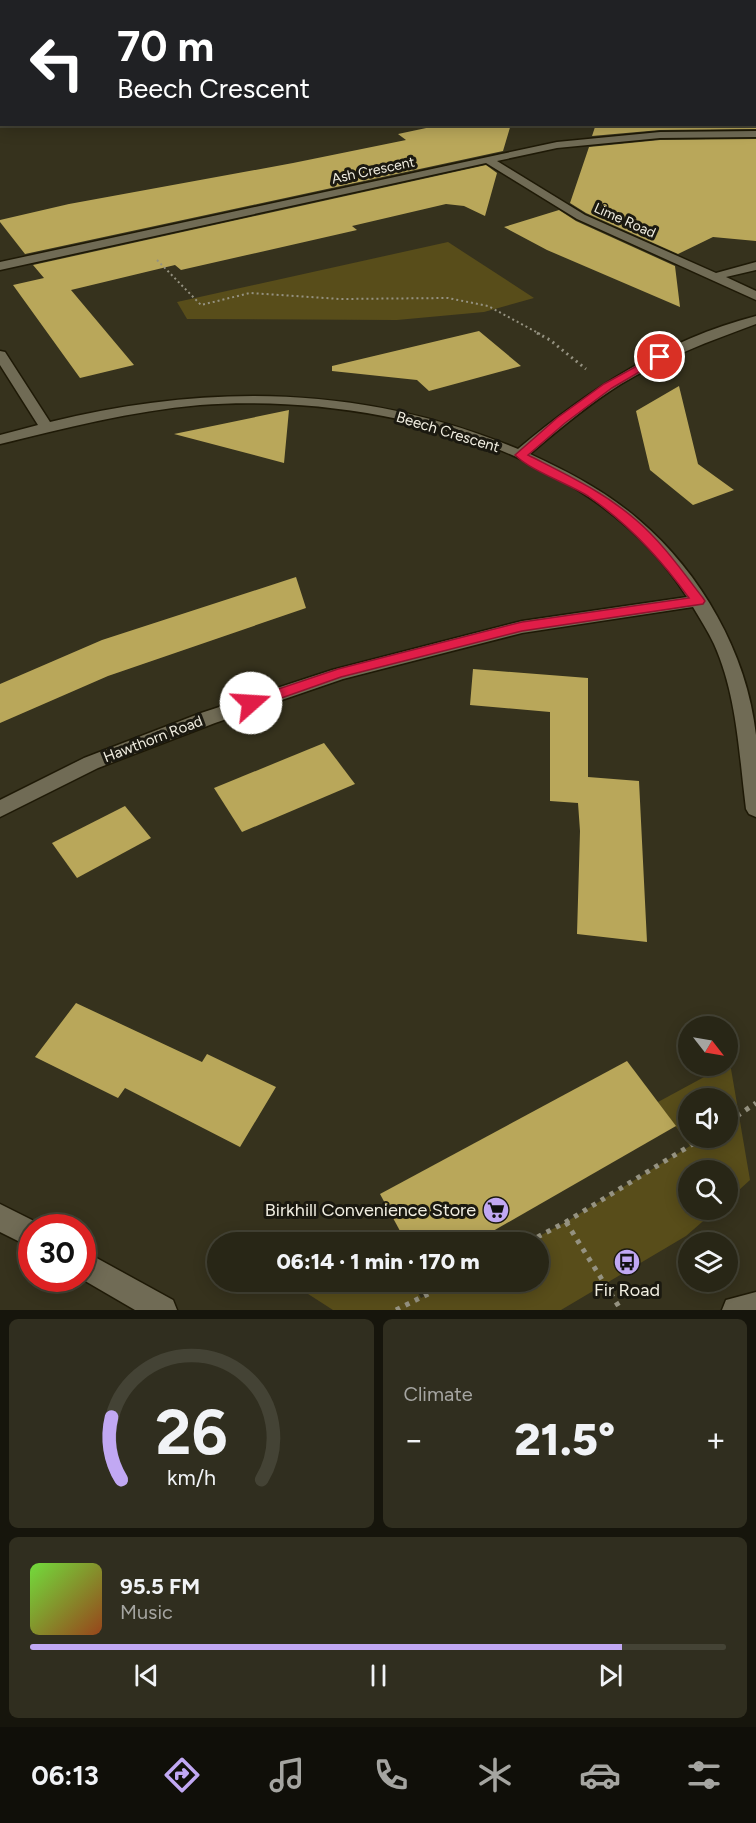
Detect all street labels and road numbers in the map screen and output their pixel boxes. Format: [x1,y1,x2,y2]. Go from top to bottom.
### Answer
street label: Ash Crescent [330,153,416,188]
street label: Lime Road [591,199,658,242]
street label: Beech Crescent [394,408,502,456]
street label: Hawthorn Road [101,712,205,766]

